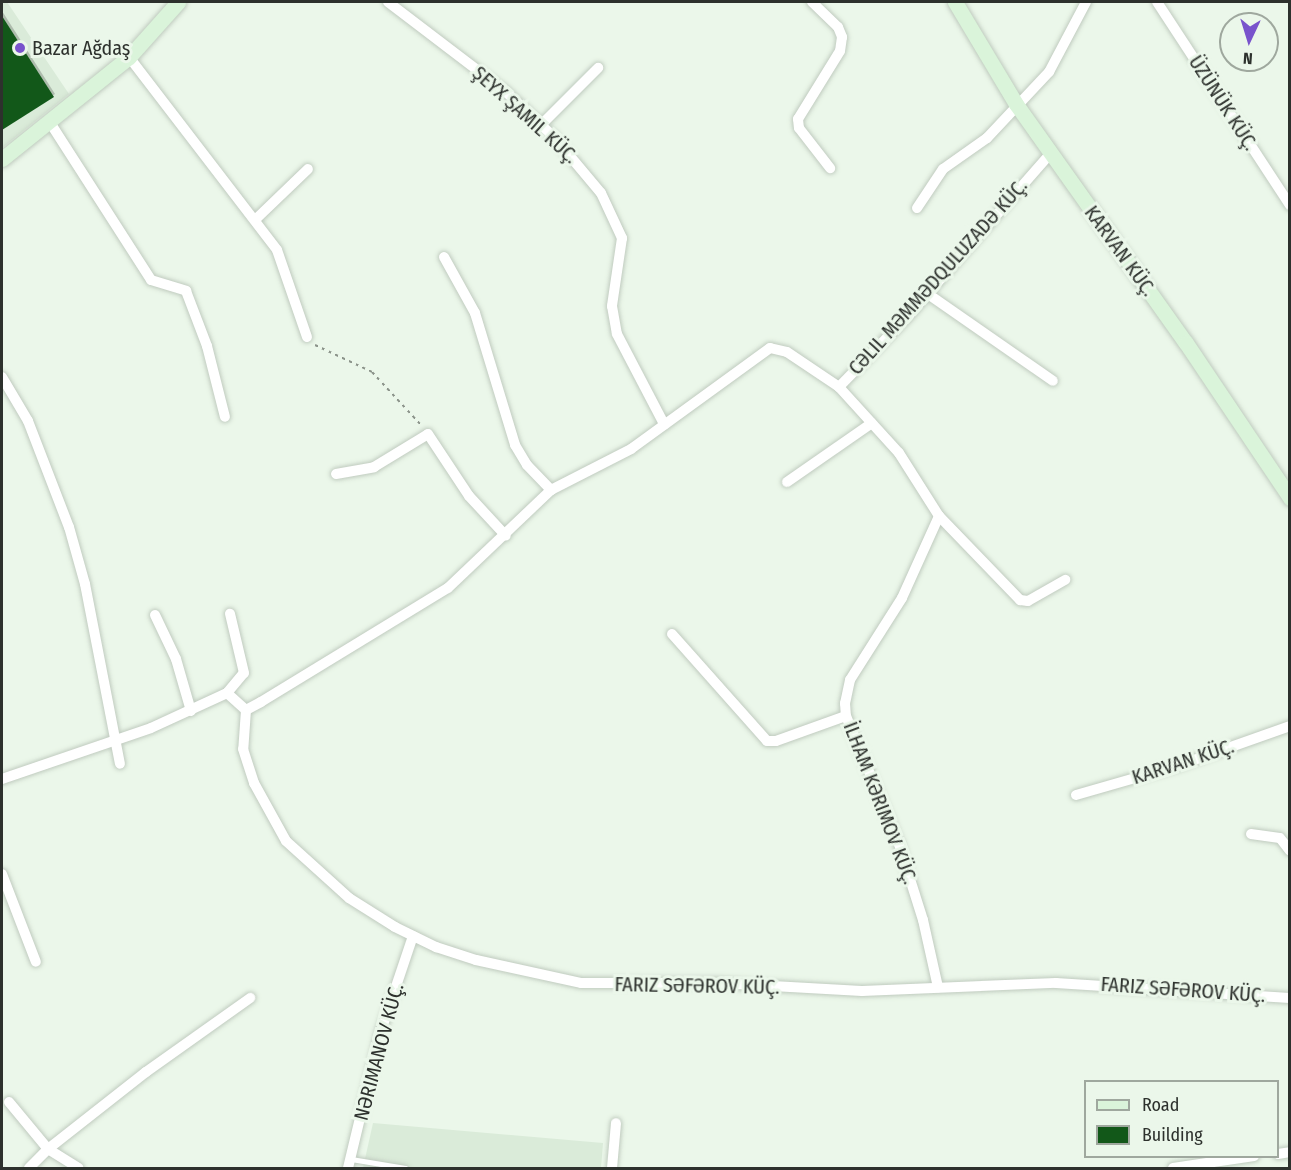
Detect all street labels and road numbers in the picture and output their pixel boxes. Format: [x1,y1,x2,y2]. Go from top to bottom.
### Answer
street label: ÜZÜNÜK KÜÇ. [1183,51,1263,155]
street label: ŞEYX ŞAMIL KÜÇ. [467,61,583,169]
street label: CƏLIL MƏMMƏDQULUZADƏ KÜÇ. [844,174,1032,380]
street label: KARVAN KÜÇ. [1079,201,1161,301]
street label: İLHAM KƏRIMOV KÜÇ. [838,719,922,887]
street label: KARVAN KÜÇ. [1129,734,1237,790]
street label: FARIZ SƏFƏROV KÜÇ. [1100,972,1266,1008]
street label: FARIZ SƏFƏROV KÜÇ. [614,973,780,999]
street label: NƏRIMANOV KÜÇ. [349,981,409,1123]

